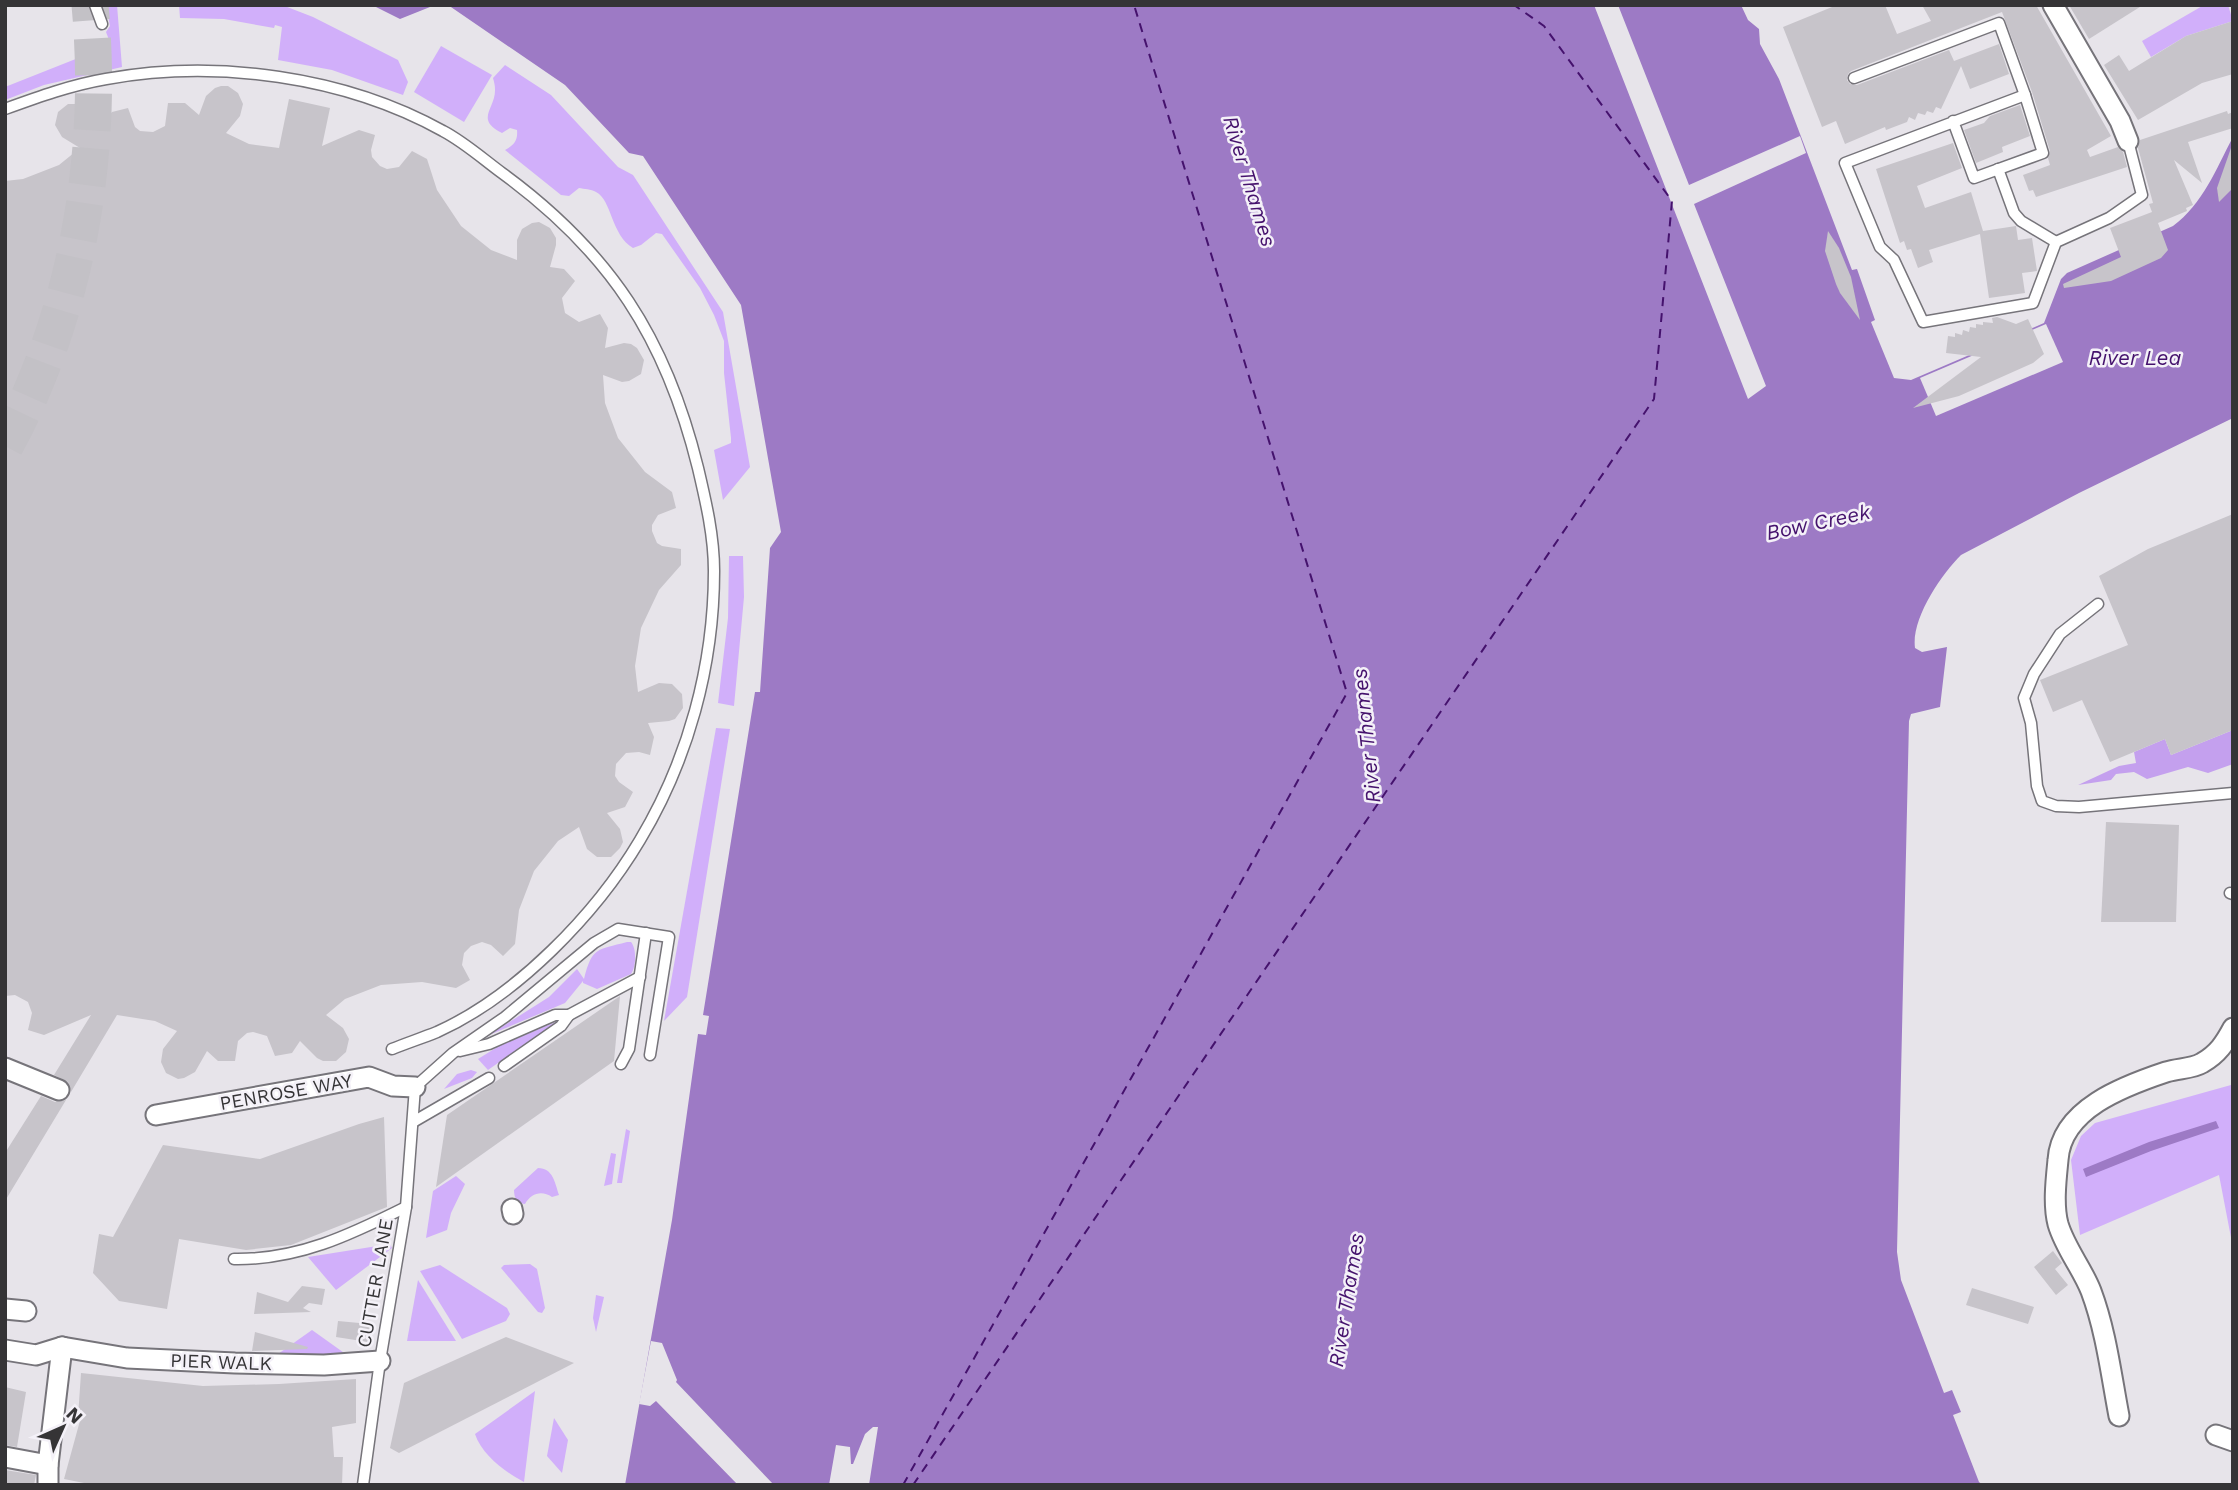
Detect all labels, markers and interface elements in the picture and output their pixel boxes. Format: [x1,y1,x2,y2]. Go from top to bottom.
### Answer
water label: River Thames [1218,113,1282,250]
water label: River Lea [2089,345,2182,370]
water label: Bow Creek [1764,499,1873,545]
water label: River Thames [1346,667,1386,805]
street label: PENROSE WAY [218,1069,354,1115]
street label: CUTTER LANE [352,1217,398,1349]
water label: River Thames [1323,1231,1369,1369]
street label: PIER WALK [170,1349,272,1375]
north arrow [28,1392,98,1462]
text: N [62,1402,88,1428]

